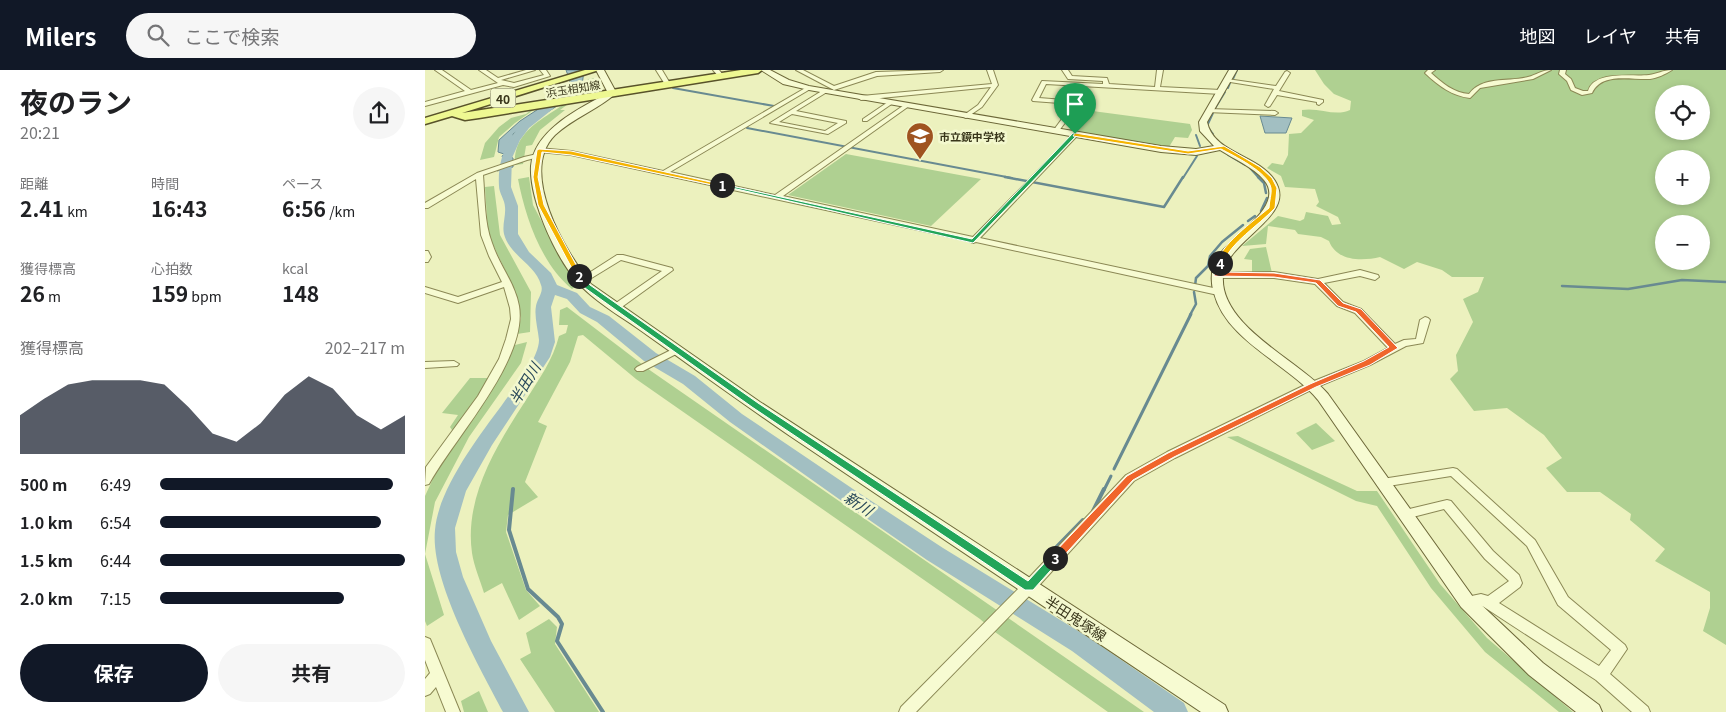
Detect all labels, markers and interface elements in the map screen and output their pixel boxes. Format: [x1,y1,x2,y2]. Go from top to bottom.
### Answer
search box [126,13,476,58]
text: Milers [25,18,96,53]
icon: search [144,21,172,49]
text: ここで検索 [184,22,279,49]
text: 地図 [1520,22,1556,48]
text: レイヤ [1584,22,1637,48]
text: 共有 [1665,22,1701,48]
street label: 浜玉相知線 [545,76,601,100]
text: 夜のラン [20,81,132,121]
pin [1054,83,1096,134]
map controls [1655,85,1710,270]
button: locate [1655,85,1710,140]
button: share [353,87,405,139]
road number: 40 [491,88,515,108]
icon: arrive [1061,90,1089,118]
text: 20:21 [20,120,60,144]
school or university icon: 市立鏡中学校 [905,121,935,160]
place label: 市立鏡中学校 [939,128,1005,144]
button: + [1655,150,1710,205]
pin: 1 [709,172,735,198]
text: 距離 [20,173,48,193]
text: 時間 [151,173,179,193]
text: ペース [282,173,323,193]
text: 1 [718,175,727,195]
text: 2.41 [20,193,64,223]
text: 16:43 [151,193,207,223]
text: 6:56 [282,193,326,223]
text: km [64,201,88,221]
text: /km [326,201,355,221]
button: − [1655,215,1710,270]
pin: 4 [1207,250,1233,276]
text: 4 [1216,253,1225,273]
text: 獲得標高 [20,258,76,278]
text: 心拍数 [151,258,193,278]
text: kcal [282,258,308,278]
pin: 2 [567,264,591,288]
text: 2 [575,266,584,286]
text: 26 [20,278,45,308]
text: 159 [151,278,188,308]
text: 148 [282,278,319,308]
text: m [45,286,61,306]
text: bpm [188,286,222,306]
text: 獲得標高 [20,335,84,359]
text: 202–217 m [325,335,405,359]
water label: 半田川 [503,357,546,408]
text: 500 m [20,472,67,496]
text: 6:49 [100,472,131,496]
water label: 新川 [841,486,879,521]
text: 1.0 km [20,510,73,534]
text: 6:54 [100,510,131,534]
pin: 3 [1043,546,1067,570]
text: 1.5 km [20,548,73,572]
text: 6:44 [100,548,131,572]
text: 3 [1051,548,1060,568]
text: 2.0 km [20,586,73,610]
text: 7:15 [100,586,131,610]
street label: 半田鬼塚線 [1041,591,1111,645]
button: 保存 [20,644,208,702]
button: 共有 [218,644,405,702]

